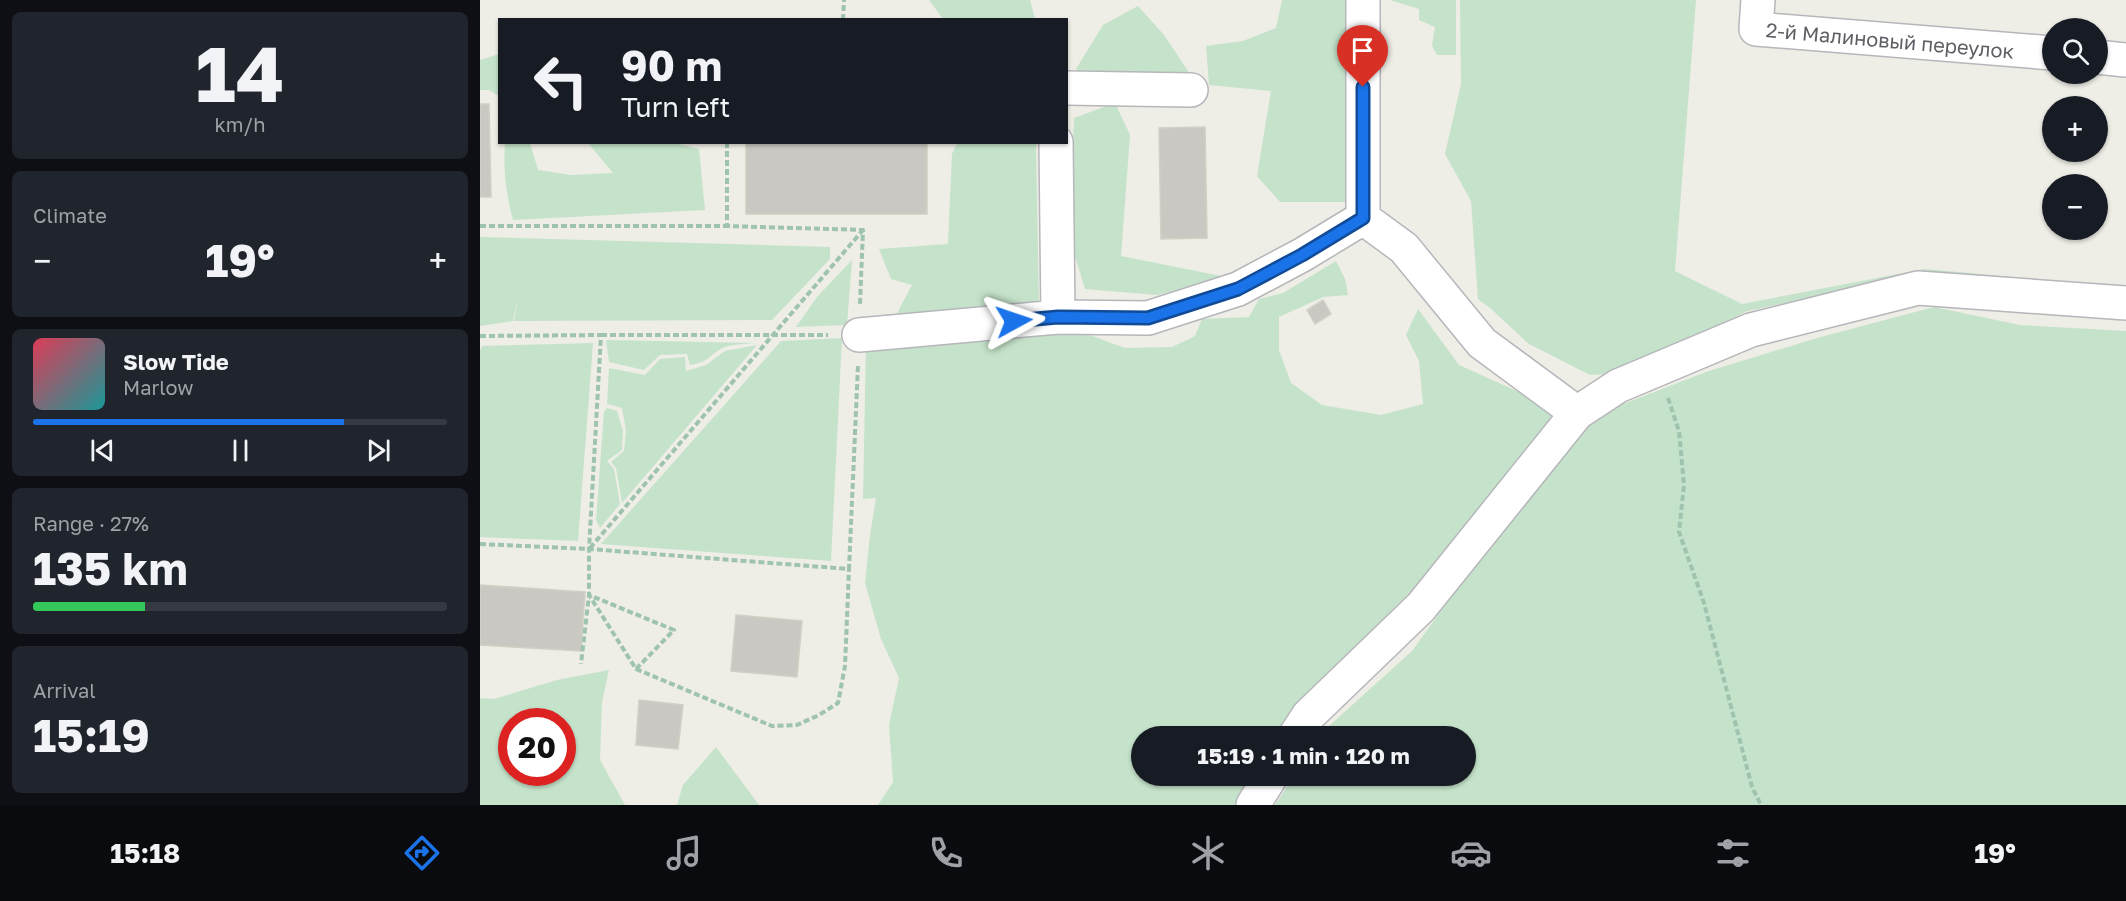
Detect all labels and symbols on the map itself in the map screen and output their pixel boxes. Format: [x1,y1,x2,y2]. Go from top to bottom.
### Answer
street label: 2-й Малиновый переулок [1765,17,2015,63]
pin [1337,25,1388,87]
position arrow [982,289,1046,353]
speed limit sign: 20 [498,708,576,786]

